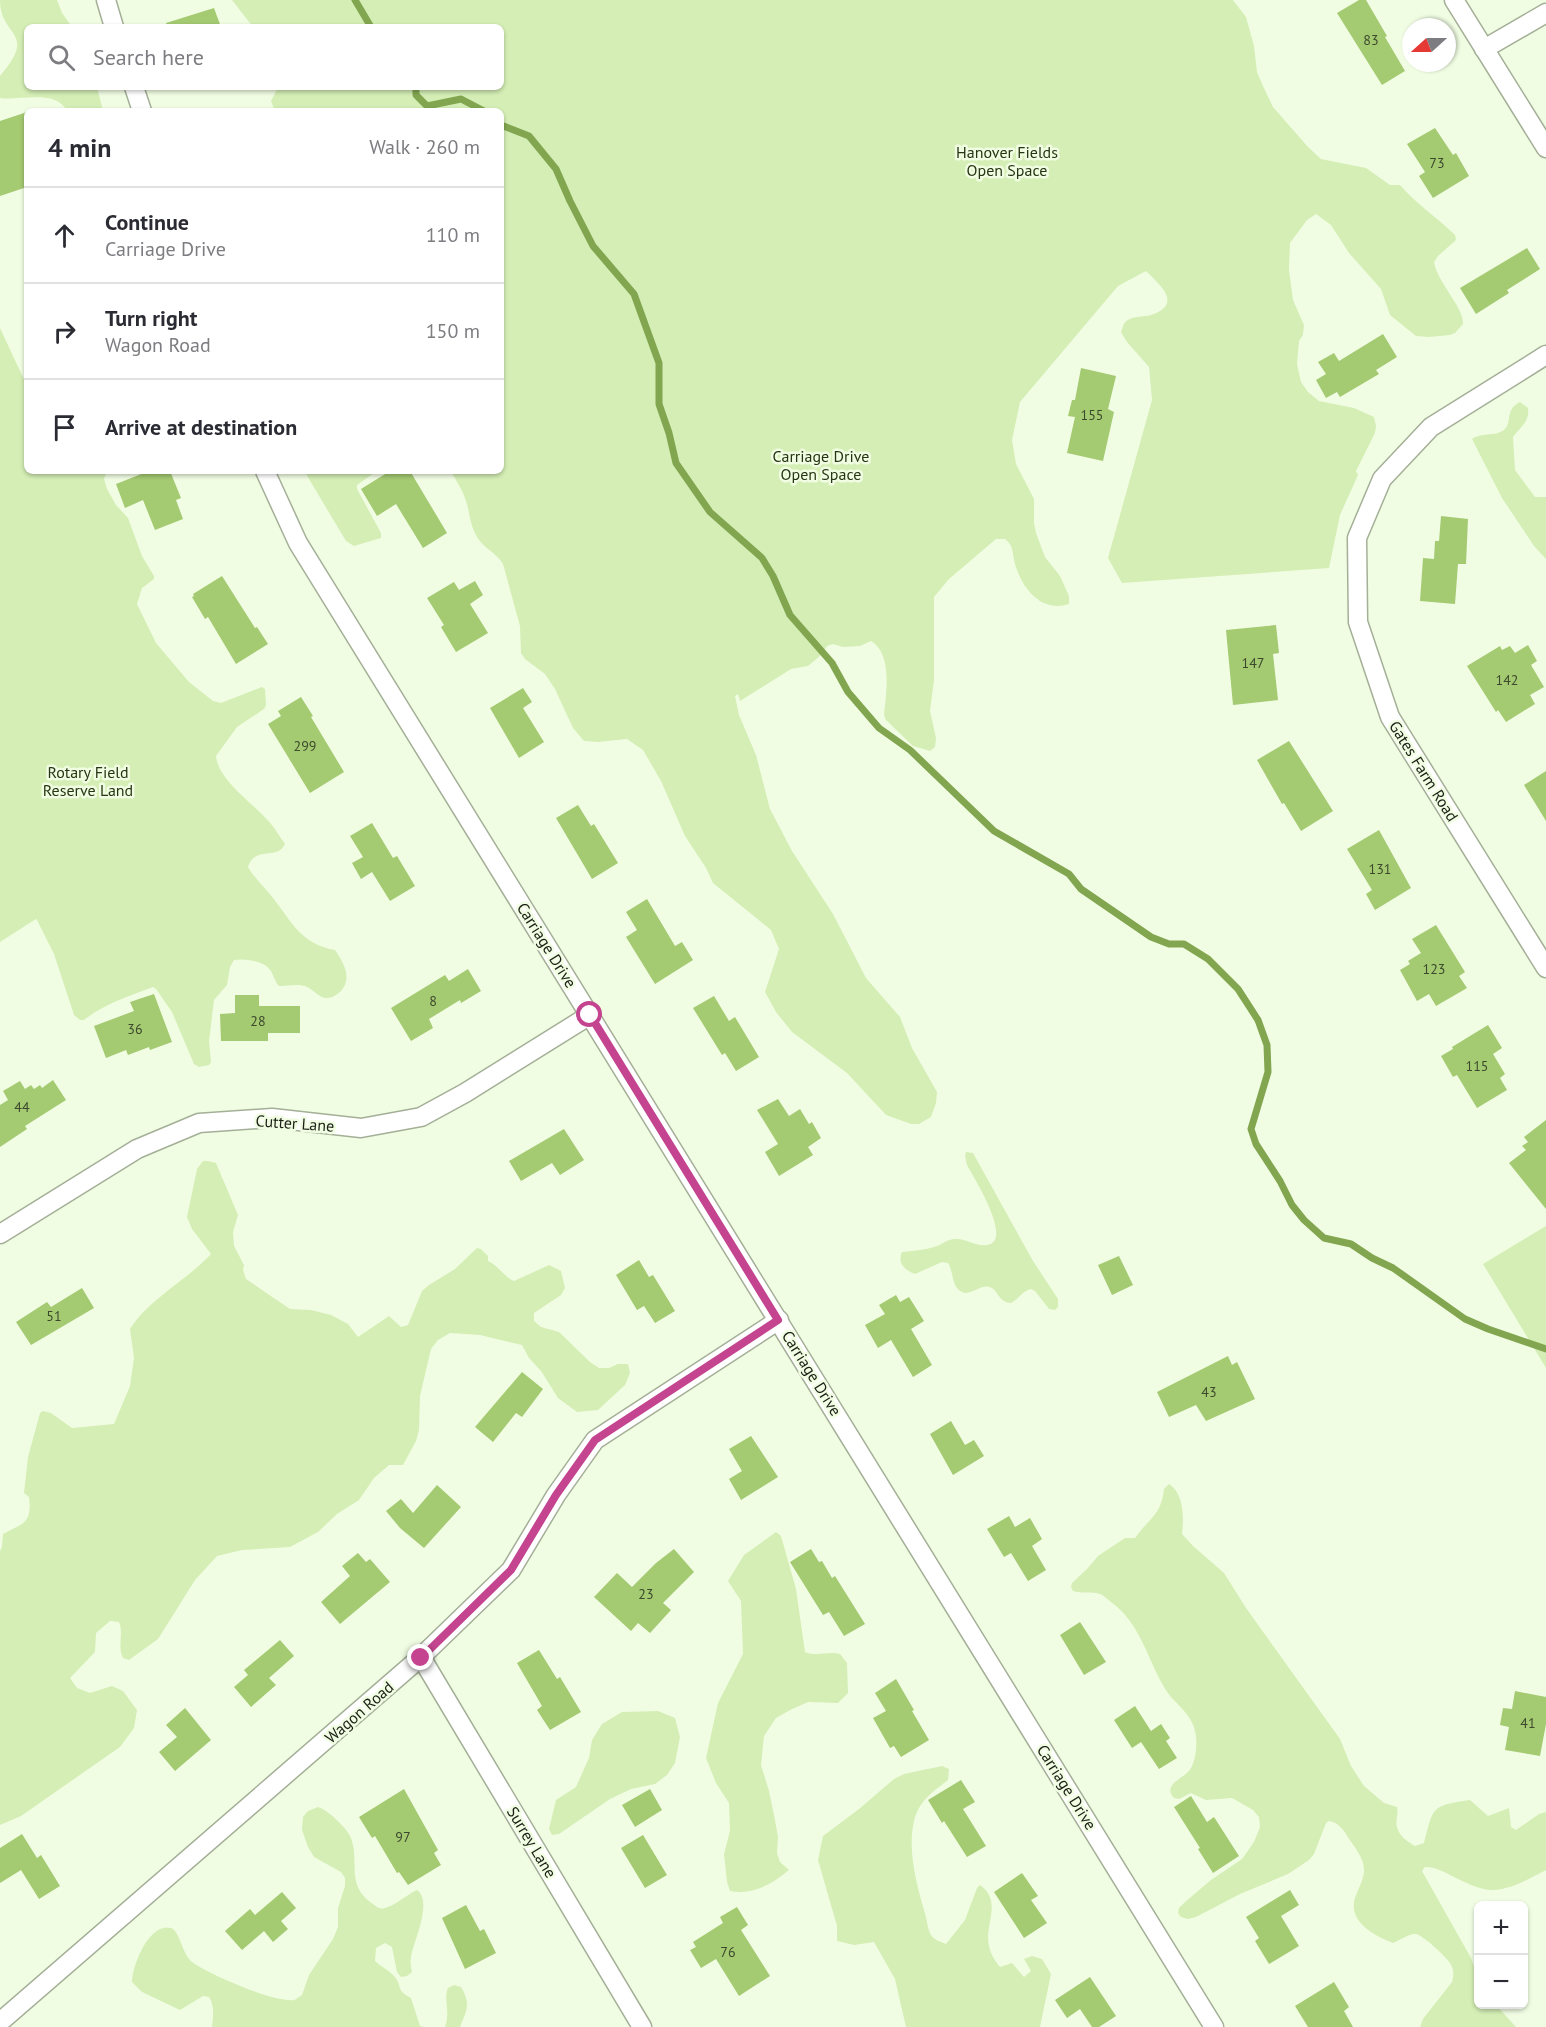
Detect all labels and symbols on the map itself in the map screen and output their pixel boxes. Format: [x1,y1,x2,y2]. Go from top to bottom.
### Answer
north arrow [1402,18,1456,72]
house number: 83 [1363,31,1379,49]
park label: Hanover Fields Open Space [956,142,1058,180]
house number: 73 [1429,154,1445,172]
house number: 155 [1081,406,1103,424]
park label: Carriage Drive Open Space [773,446,869,484]
house number: 147 [1242,654,1264,672]
house number: 142 [1496,671,1518,689]
street label: Gates Farm Road [1385,717,1463,825]
house number: 299 [294,737,316,755]
park label: Rotary Field Reserve Land [43,762,133,800]
house number: 131 [1369,860,1391,878]
street label: Carriage Drive [513,899,581,991]
house number: 123 [1423,960,1445,978]
house number: 8 [429,992,437,1010]
route start [576,1001,602,1027]
house number: 28 [250,1012,266,1030]
house number: 36 [127,1020,143,1038]
house number: 115 [1466,1057,1488,1075]
house number: 44 [14,1098,30,1116]
street label: Cutter Lane [255,1110,335,1136]
house number: 51 [46,1307,62,1325]
street label: Carriage Drive [778,1327,846,1419]
house number: 43 [1201,1383,1217,1401]
house number: 23 [638,1585,654,1603]
route end [407,1644,433,1670]
street label: Wagon Road [321,1677,397,1747]
house number: 41 [1520,1714,1536,1732]
street label: Carriage Drive [1033,1741,1101,1833]
street label: Surrey Lane [503,1803,561,1881]
house number: 97 [395,1828,411,1846]
house number: 76 [720,1943,736,1961]

